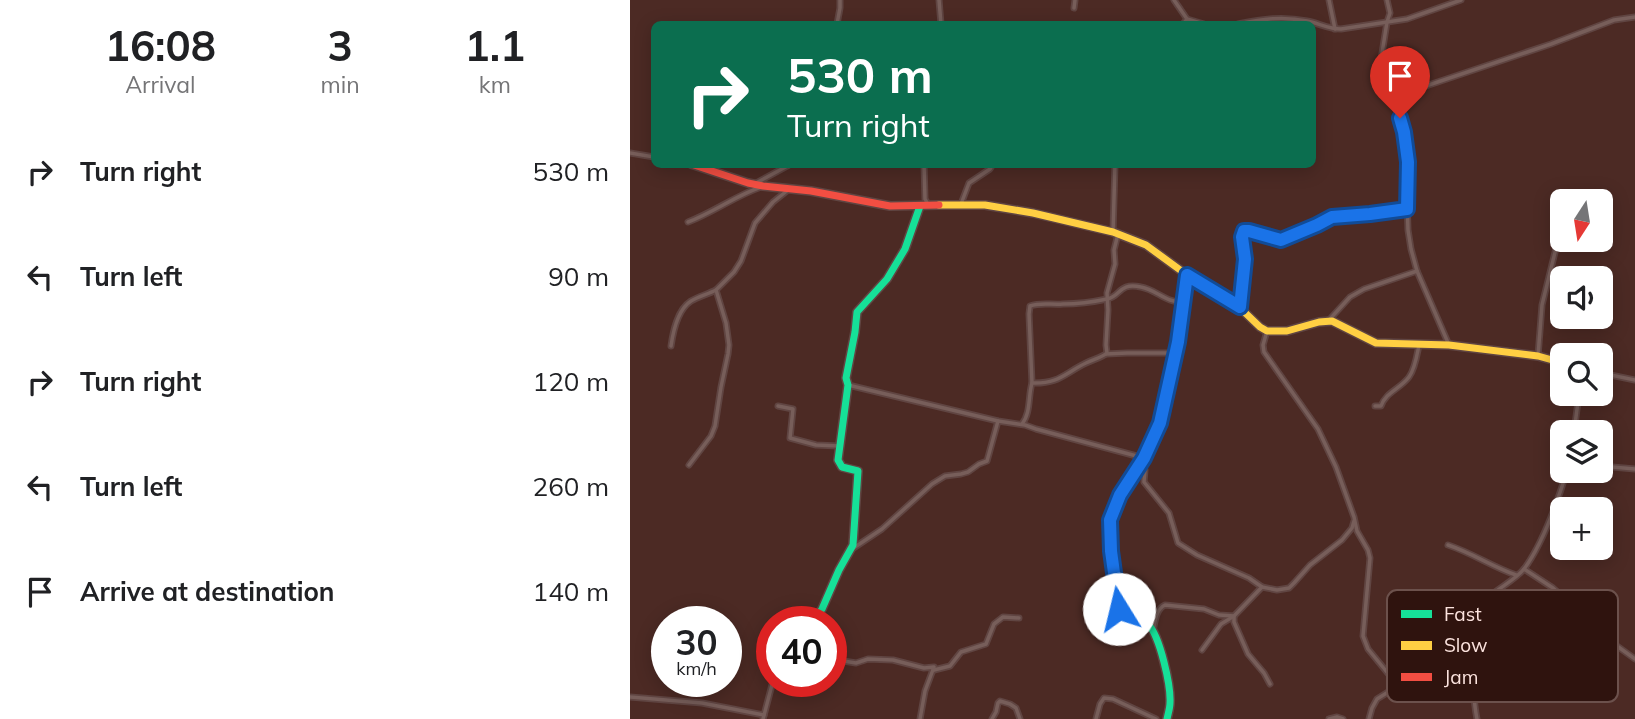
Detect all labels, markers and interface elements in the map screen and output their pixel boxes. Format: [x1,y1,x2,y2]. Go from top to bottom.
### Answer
text: 16:08 [105,19,216,72]
text: 3 [328,19,353,72]
text: 1.1 [464,19,525,72]
text: 530 m [787,44,933,105]
pin [1370,46,1430,118]
icon: right [672,49,763,140]
icon: arrive [1381,57,1419,95]
text: Arrival [125,70,195,99]
text: min [321,70,360,99]
text: km [479,70,511,99]
text: Turn right [787,105,930,145]
icon: right [21,153,59,191]
text: Turn right [80,155,201,188]
text: 530 m [533,155,609,188]
north arrow [1550,189,1614,252]
map controls [1550,189,1613,560]
icon: left [21,258,59,296]
text: Turn left [80,260,182,293]
text: 90 m [548,260,609,293]
button: sound [1550,266,1613,329]
button: search [1550,343,1613,406]
icon: right [21,363,59,401]
text: Turn right [80,365,201,398]
text: 120 m [533,365,609,398]
button: layers [1550,420,1613,483]
icon: left [21,468,59,506]
text: Turn left [80,470,182,503]
text: 260 m [533,470,609,503]
button: + [1550,497,1613,560]
position arrow [1082,572,1156,646]
icon: arrive [21,573,59,611]
text: Arrive at destination [80,575,335,608]
text: 140 m [533,575,609,608]
legend [1387,590,1618,702]
text: Fast [1444,602,1482,626]
speed limit sign: 40 [756,606,847,697]
text: 30 [675,620,718,664]
text: Slow [1444,633,1488,657]
text: km/h [676,657,717,680]
text: Jam [1444,665,1478,689]

